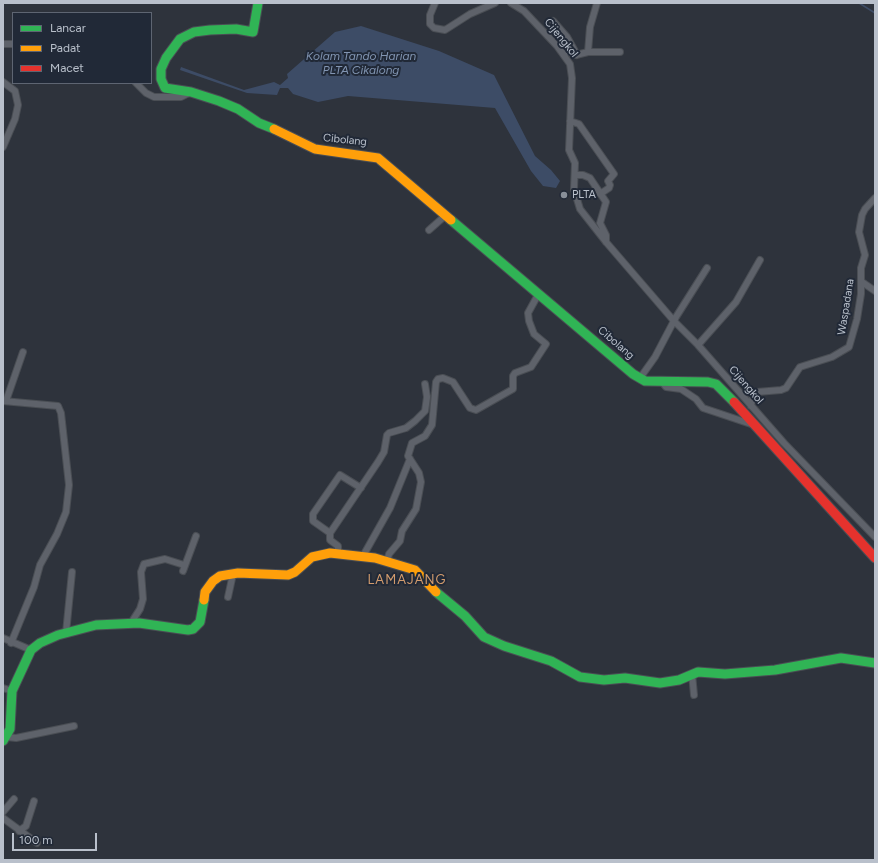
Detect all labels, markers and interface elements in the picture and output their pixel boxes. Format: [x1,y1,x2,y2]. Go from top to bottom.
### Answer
legend [12,12,152,84]
street label: Cijengkol [541,16,581,60]
text: Lancar [50,21,86,35]
text: Padat [50,41,81,55]
water label: Kolam Tando Harian PLTA Cikalong [306,49,416,77]
text: Macet [50,61,84,75]
street label: Cibolang [322,131,368,149]
place label: PLTA [572,188,596,202]
marker: PLTA [559,190,569,200]
street label: Waspadana [835,278,857,336]
street label: Cibolang [595,324,637,362]
street label: Cijengkol [726,363,766,407]
district label: LAMAJANG [368,572,446,588]
scale bar [14,825,99,851]
text: 100 m [19,833,53,847]

